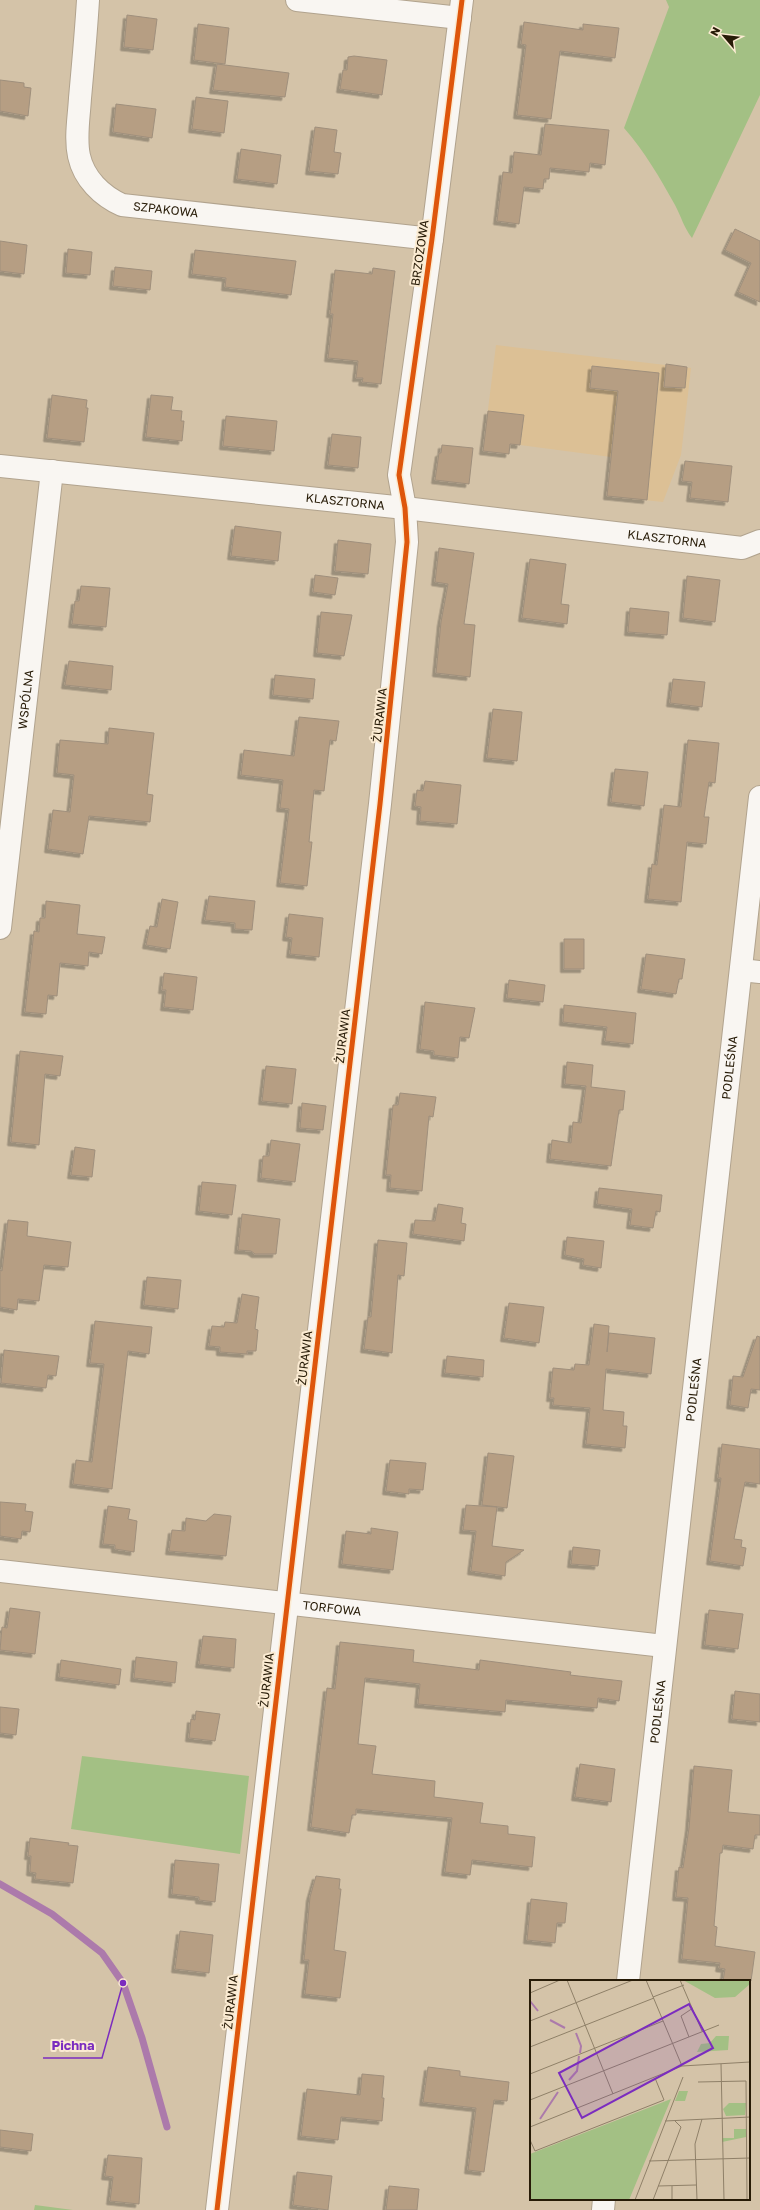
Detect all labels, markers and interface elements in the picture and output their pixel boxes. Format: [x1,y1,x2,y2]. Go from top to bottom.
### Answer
north arrow [704,16,744,56]
text: N [707,24,722,38]
street label: SZPAKOWA [132,198,199,220]
street label: BRZOZOWA [407,219,432,287]
street label: KLASZTORNA [305,490,386,513]
street label: KLASZTORNA [627,526,707,551]
street label: WSPÓLNA [15,669,36,730]
street label: ŻURAWIA [369,687,390,743]
street label: ŻURAWIA [332,1008,353,1064]
street label: PODLEŚNA [718,1035,740,1100]
street label: ŻURAWIA [294,1330,315,1386]
street label: PODLEŚNA [682,1357,704,1422]
street label: TORFOWA [302,1597,362,1619]
street label: ŻURAWIA [256,1652,277,1708]
street label: PODLEŚNA [647,1679,669,1744]
street label: ŻURAWIA [220,1974,241,2030]
inset map [530,1980,750,2200]
callout: Pichna [43,2033,102,2058]
text: Pichna [51,2037,95,2053]

